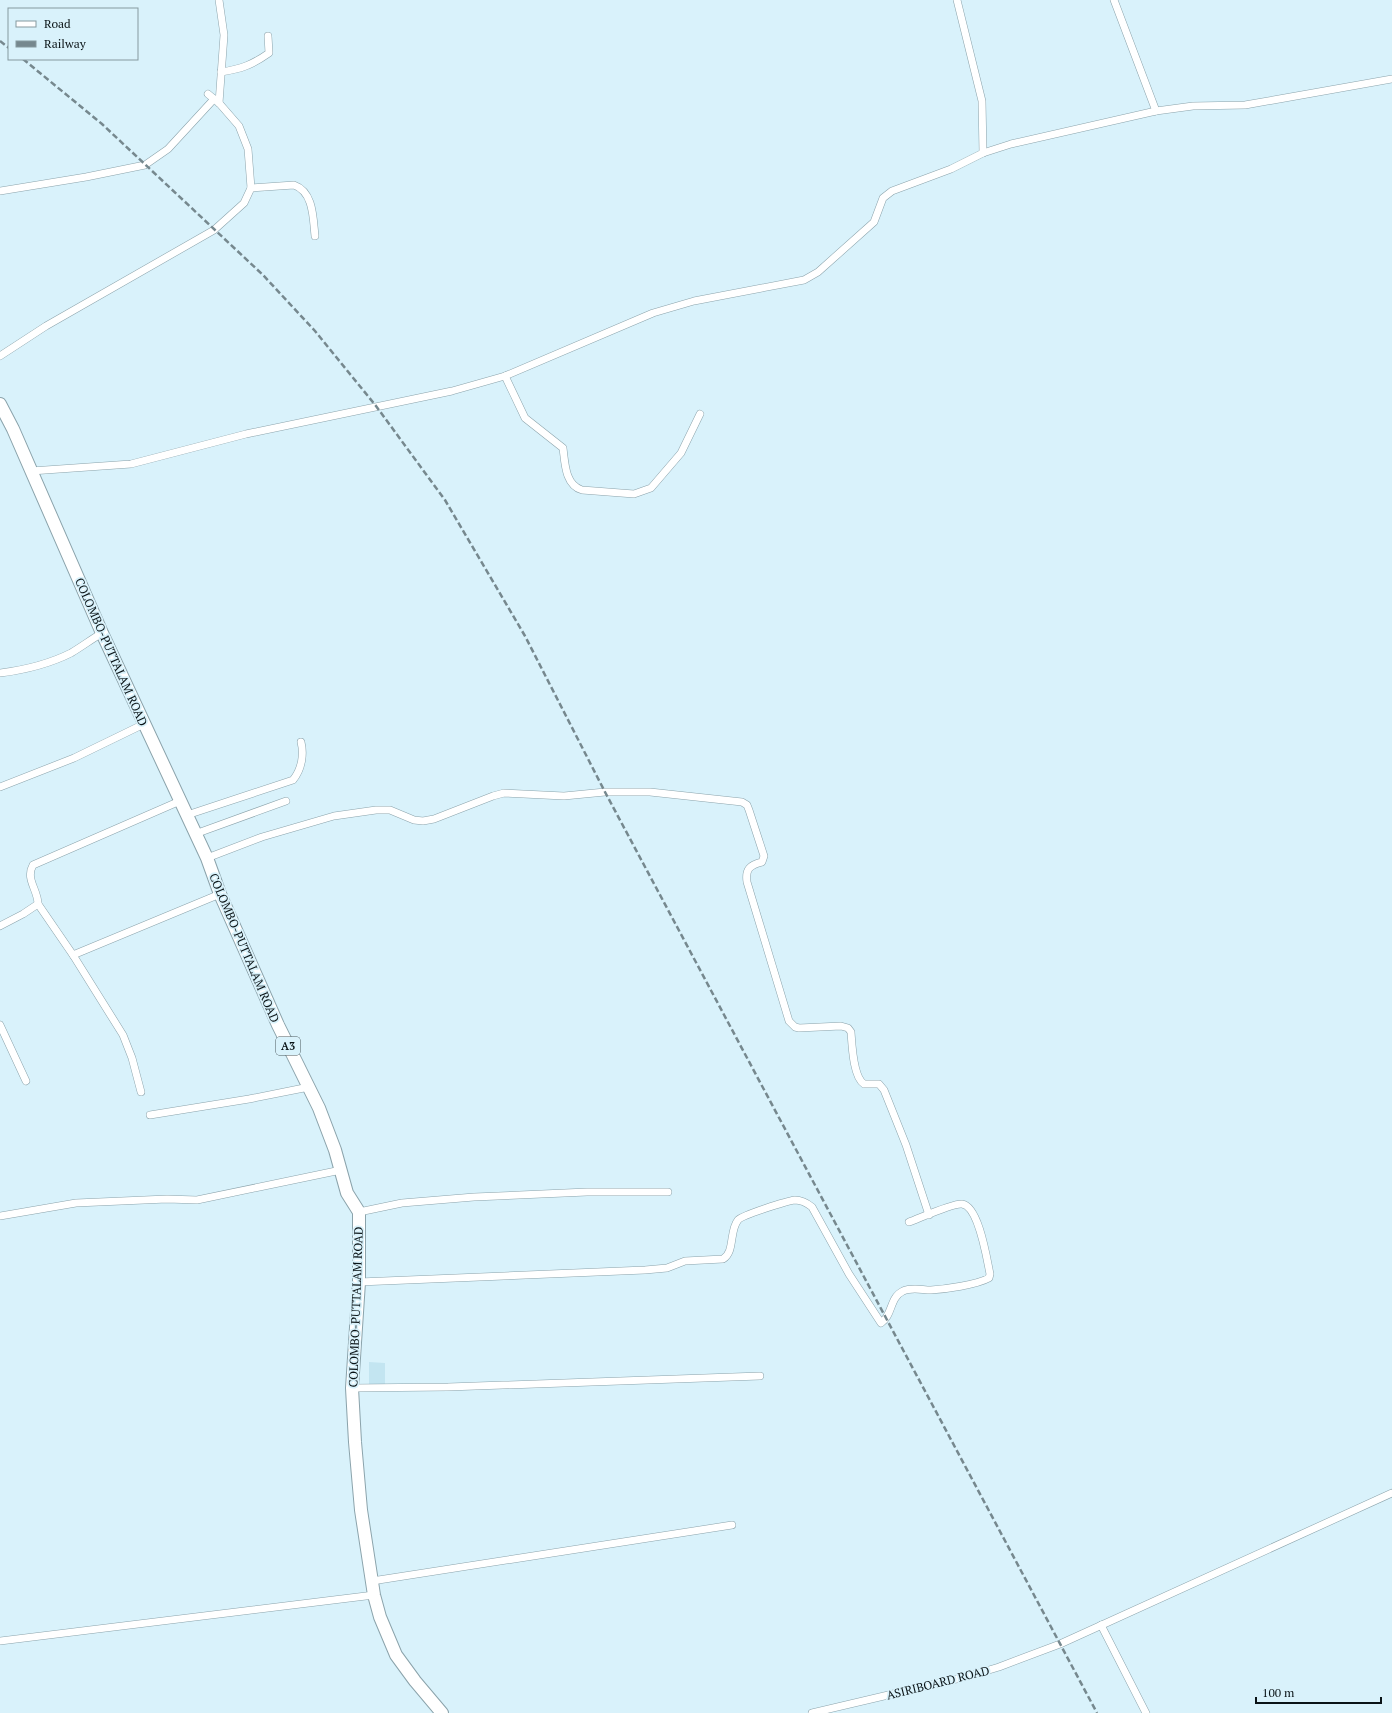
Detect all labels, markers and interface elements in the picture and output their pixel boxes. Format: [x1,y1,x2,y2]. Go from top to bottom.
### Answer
legend [8,8,138,60]
text: Road [44,16,71,31]
text: Railway [44,36,87,51]
street label: COLOMBO-PUTTALAM ROAD [72,575,151,728]
street label: COLOMBO-PUTTALAM ROAD [206,871,283,1025]
road number: A3 [276,1037,300,1055]
street label: COLOMBO-PUTTALAM ROAD [345,1226,366,1388]
street label: ASIRIBOARD ROAD [885,1662,991,1703]
scale bar [1256,1679,1381,1705]
text: 100 m [1262,1685,1295,1700]

